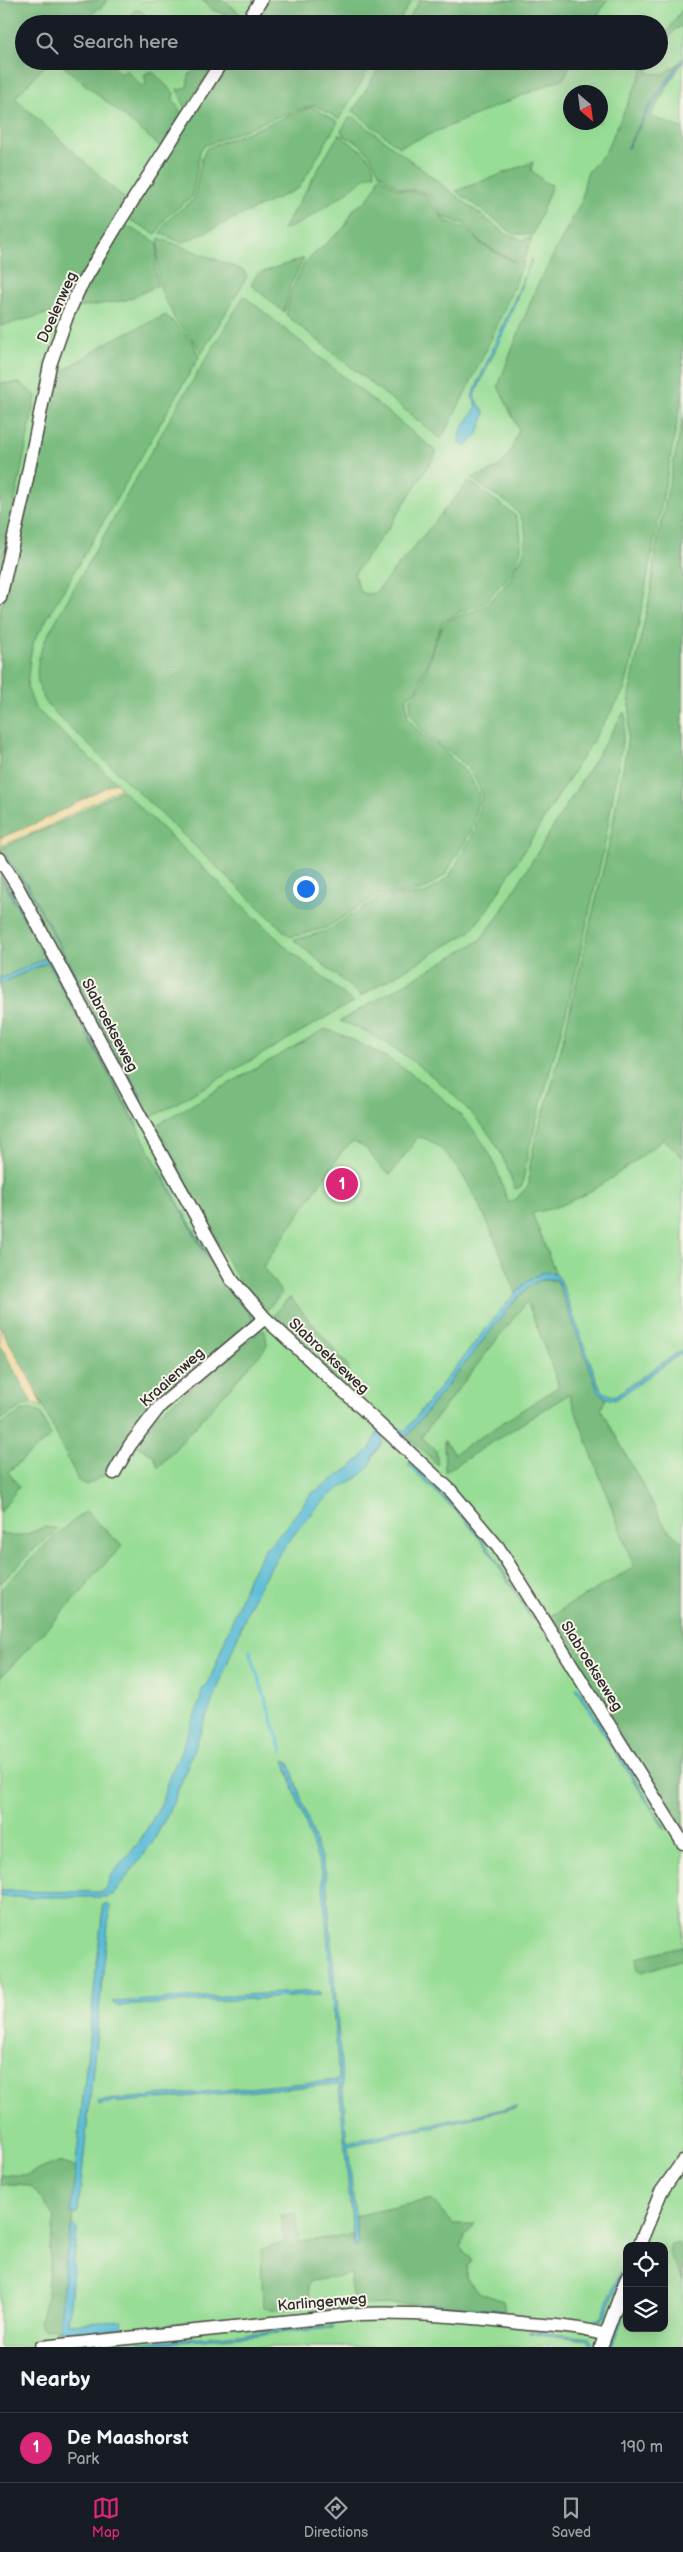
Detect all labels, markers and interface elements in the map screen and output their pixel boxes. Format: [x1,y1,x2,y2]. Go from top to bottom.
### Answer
search box [15,15,668,70]
icon: search [33,29,61,57]
text: Search here [73,31,178,54]
north arrow [563,85,608,130]
street label: Doelenweg [33,269,82,346]
your location [293,876,319,902]
street label: Slabroekseweg [77,975,142,1075]
pin: 1 [326,1165,358,1203]
street label: Slabroekseweg [285,1314,373,1398]
street label: Kraaienweg [136,1344,208,1411]
street label: Slabroekseweg [556,1618,627,1715]
map controls [623,2242,668,2332]
button: locate [623,2242,668,2287]
button: layers [623,2287,668,2332]
street label: Karlingerweg [277,2289,367,2316]
text: Nearby [20,2367,90,2392]
text: De Maashorst [67,2427,188,2450]
text: 1 [33,2438,39,2457]
text: 190 m [621,2438,663,2457]
text: Park [67,2450,99,2469]
tab: Map [92,2494,120,2541]
tab: Directions [304,2494,368,2541]
tab: Saved [552,2494,591,2541]

